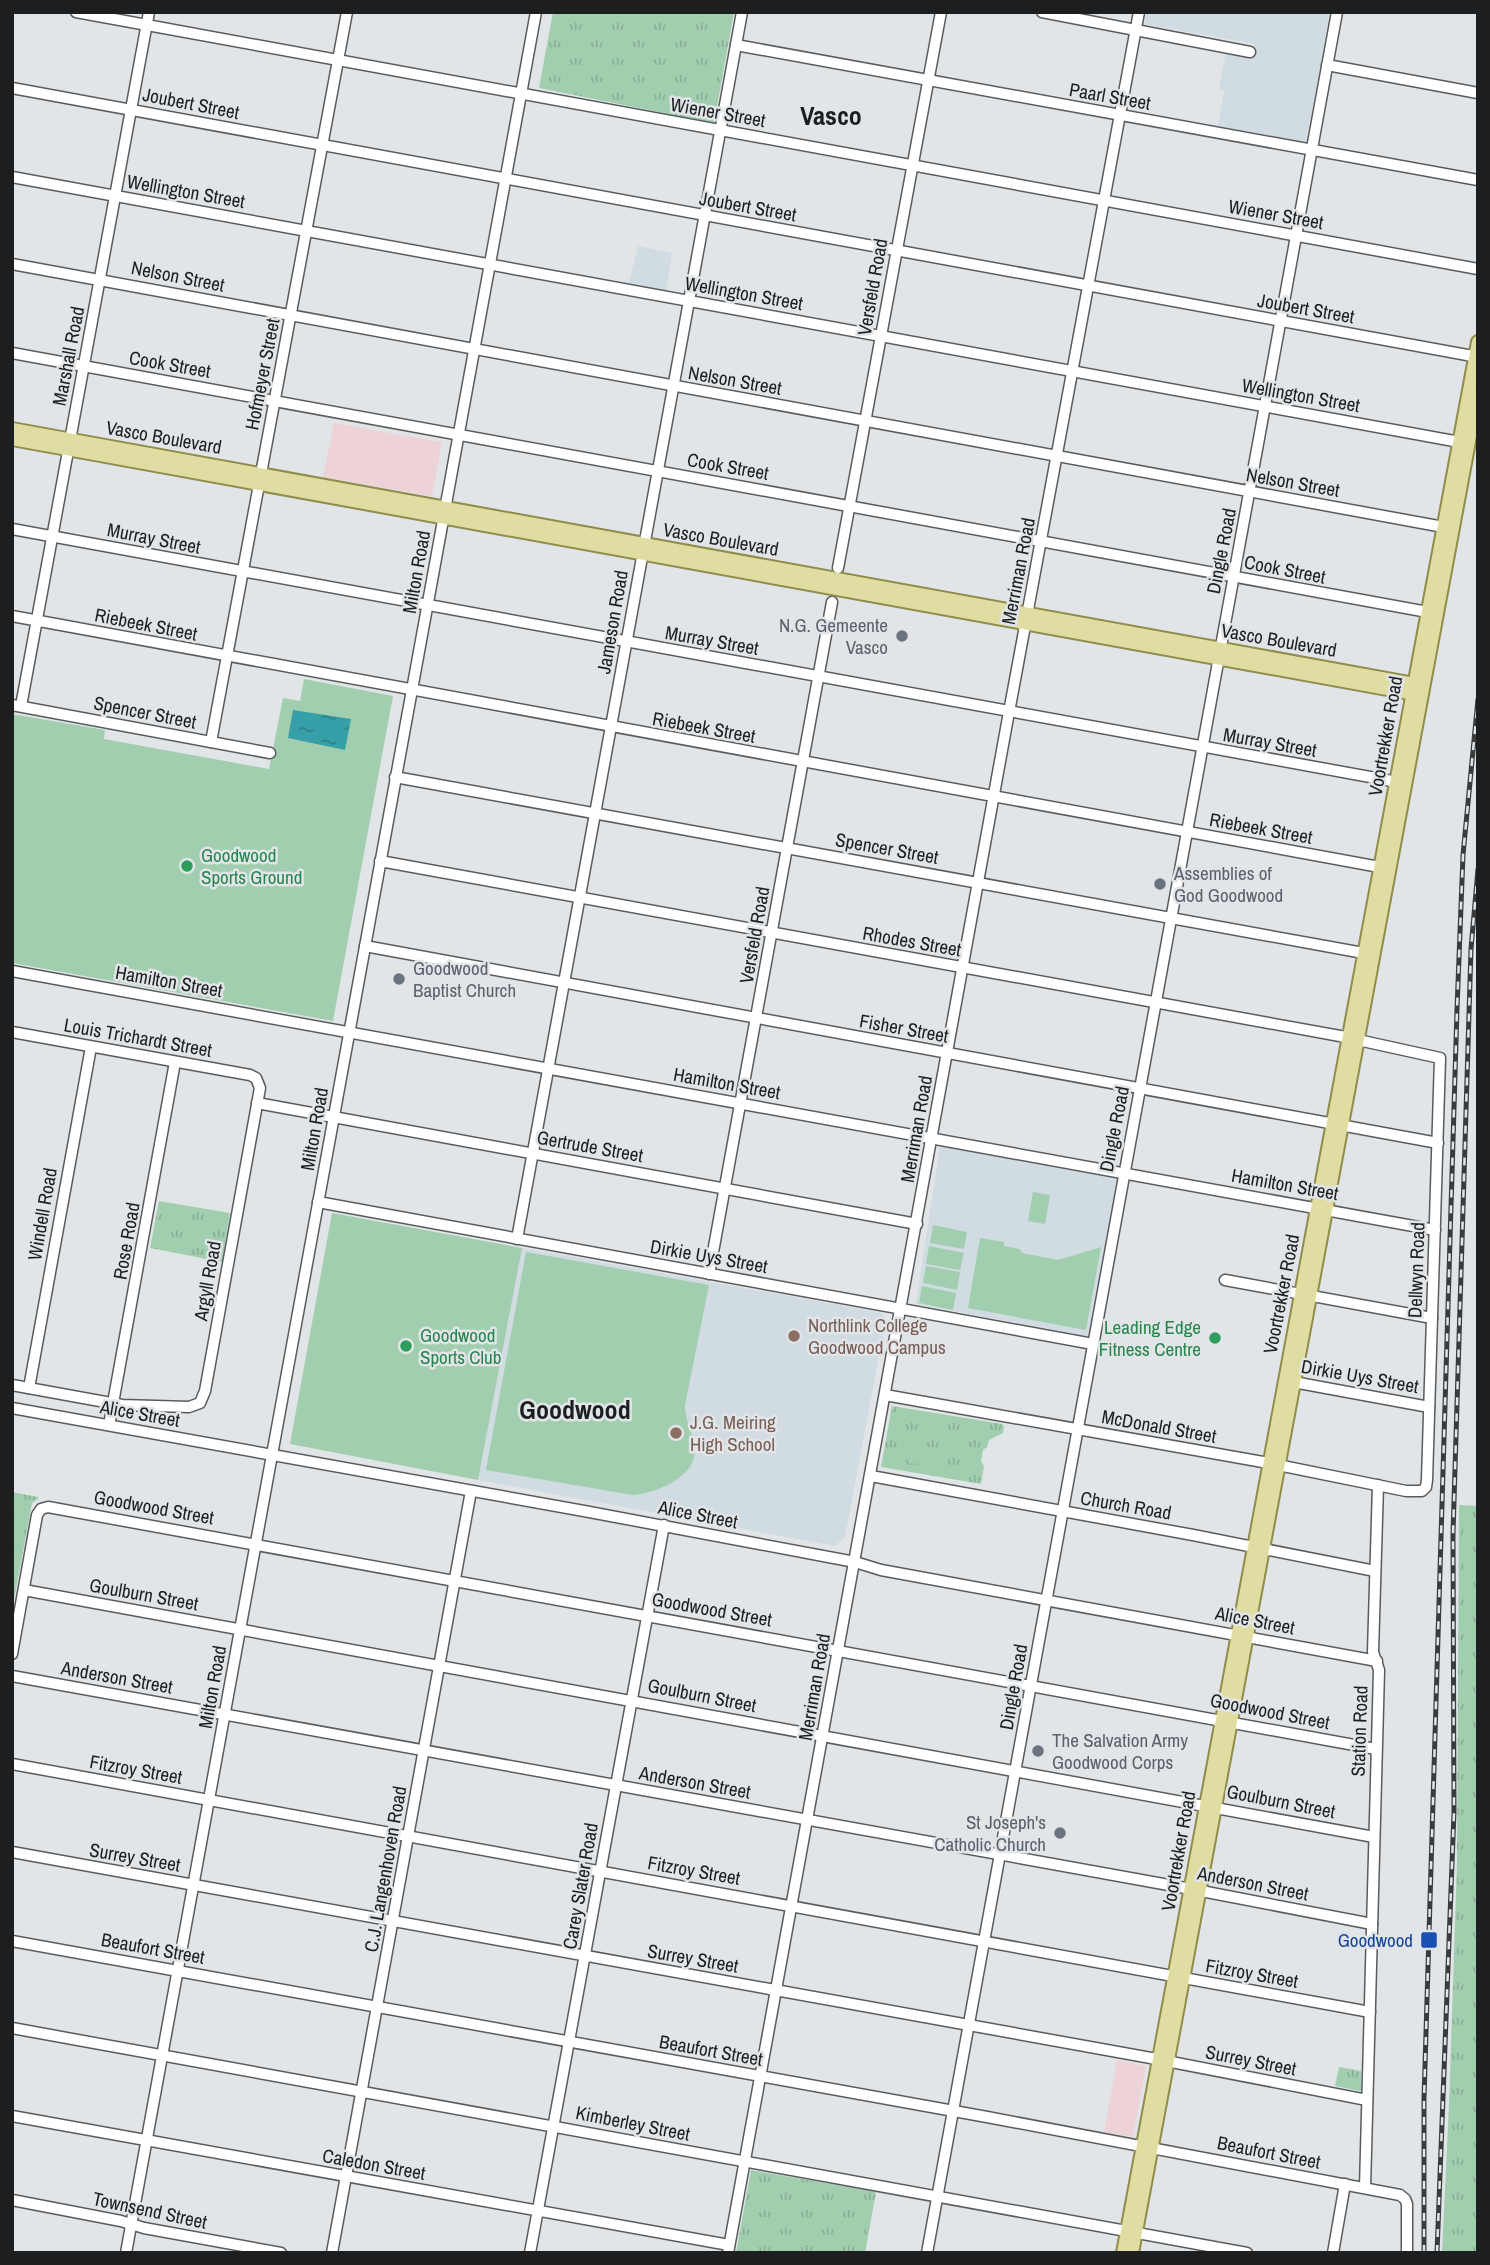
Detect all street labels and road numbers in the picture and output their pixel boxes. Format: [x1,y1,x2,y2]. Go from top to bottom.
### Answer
street label: Paarl Street [1067,76,1153,116]
street label: Joubert Street [140,81,242,125]
street label: Wiener Street [668,91,768,133]
street label: Wellington Street [125,168,248,214]
street label: Joubert Street [698,185,799,227]
street label: Wiener Street [1226,193,1326,235]
street label: Versfeld Road [851,237,893,337]
street label: Nelson Street [129,254,227,298]
street label: Wellington Street [683,270,806,316]
street label: Joubert Street [1256,287,1357,329]
street label: Marshall Road [46,304,90,408]
street label: Hofmeyer Street [238,315,286,432]
street label: Cook Street [127,344,213,384]
street label: Nelson Street [686,359,784,401]
street label: Wellington Street [1240,372,1363,418]
street label: Vasco Boulevard [104,414,224,460]
street label: Cook Street [685,446,771,486]
street label: Nelson Street [1244,461,1342,503]
street label: Dingle Road [1200,506,1242,596]
street label: Merriman Road [995,515,1041,627]
street label: Murray Street [105,516,203,560]
street label: Vasco Boulevard [661,516,781,562]
street label: Milton Road [396,528,436,616]
street label: Cook Street [1242,548,1329,590]
street label: Jameson Road [590,568,634,676]
street label: Riebeek Street [93,601,200,647]
street label: Vasco Boulevard [1219,617,1339,663]
street label: Murray Street [663,619,761,661]
street label: Voortrekker Road [1362,674,1408,798]
street label: Spencer Street [92,689,199,735]
street label: Riebeek Street [651,705,758,749]
street label: Murray Street [1221,721,1319,763]
street label: Riebeek Street [1208,806,1315,850]
street label: Spencer Street [834,826,941,870]
street label: Versfeld Road [733,885,775,985]
street label: Rhodes Street [861,920,964,963]
street label: Hamilton Street [113,959,225,1003]
street label: Fisher Street [857,1007,951,1049]
street label: Louis Trichardt Street [62,1011,215,1063]
street label: Hamilton Street [671,1061,783,1105]
street label: Merriman Road [894,1073,938,1185]
street label: Dingle Road [1093,1084,1135,1174]
street label: Milton Road [294,1085,334,1173]
street label: Gertrude Street [535,1124,646,1168]
street label: Hamilton Street [1229,1162,1341,1206]
street label: Windell Road [21,1166,63,1262]
street label: Rose Road [106,1200,146,1282]
street label: Dellwyn Road [1401,1222,1431,1318]
street label: Voortrekker Road [1257,1232,1305,1356]
street label: Dirkie Uys Street [648,1233,770,1279]
street label: Argyll Road [187,1239,227,1324]
street label: Dirkie Uys Street [1299,1353,1421,1399]
street label: Alice Street [97,1393,183,1433]
street label: McDonald Street [1100,1403,1219,1449]
street label: Goodwood Street [92,1484,217,1530]
street label: Church Road [1079,1484,1173,1526]
street label: Alice Street [655,1493,741,1535]
street label: Goulburn Street [88,1572,201,1616]
street label: Goodwood Street [650,1586,775,1632]
street label: Alice Street [1212,1599,1298,1641]
street label: Merriman Road [792,1631,836,1743]
street label: Dingle Road [993,1642,1033,1732]
street label: Milton Road [192,1643,232,1731]
street label: Anderson Street [58,1654,175,1700]
street label: Goulburn Street [646,1672,759,1718]
street label: Station Road [1344,1685,1374,1777]
street label: Goodwood Street [1208,1687,1333,1735]
street label: Fitzroy Street [88,1748,185,1790]
street label: Anderson Street [636,1759,753,1805]
street label: Goulburn Street [1225,1778,1338,1824]
street label: C.J. Langenhoven Road [358,1784,412,1954]
street label: Voortrekker Road [1155,1789,1201,1913]
street label: Carey Slater Road [556,1821,604,1951]
street label: Surrey Street [88,1836,183,1878]
street label: Fitzroy Street [646,1849,743,1891]
street label: Anderson Street [1194,1859,1311,1907]
street label: Beaufort Street [99,1926,208,1970]
street label: Surrey Street [646,1937,741,1979]
street label: Fitzroy Street [1204,1952,1301,1994]
street label: Beaufort Street [657,2028,766,2072]
street label: Surrey Street [1203,2038,1299,2082]
street label: Kimberley Street [574,2099,693,2147]
street label: Beaufort Street [1215,2129,1324,2175]
street label: Caledon Street [321,2142,428,2186]
street label: Townsend Street [91,2185,210,2235]

